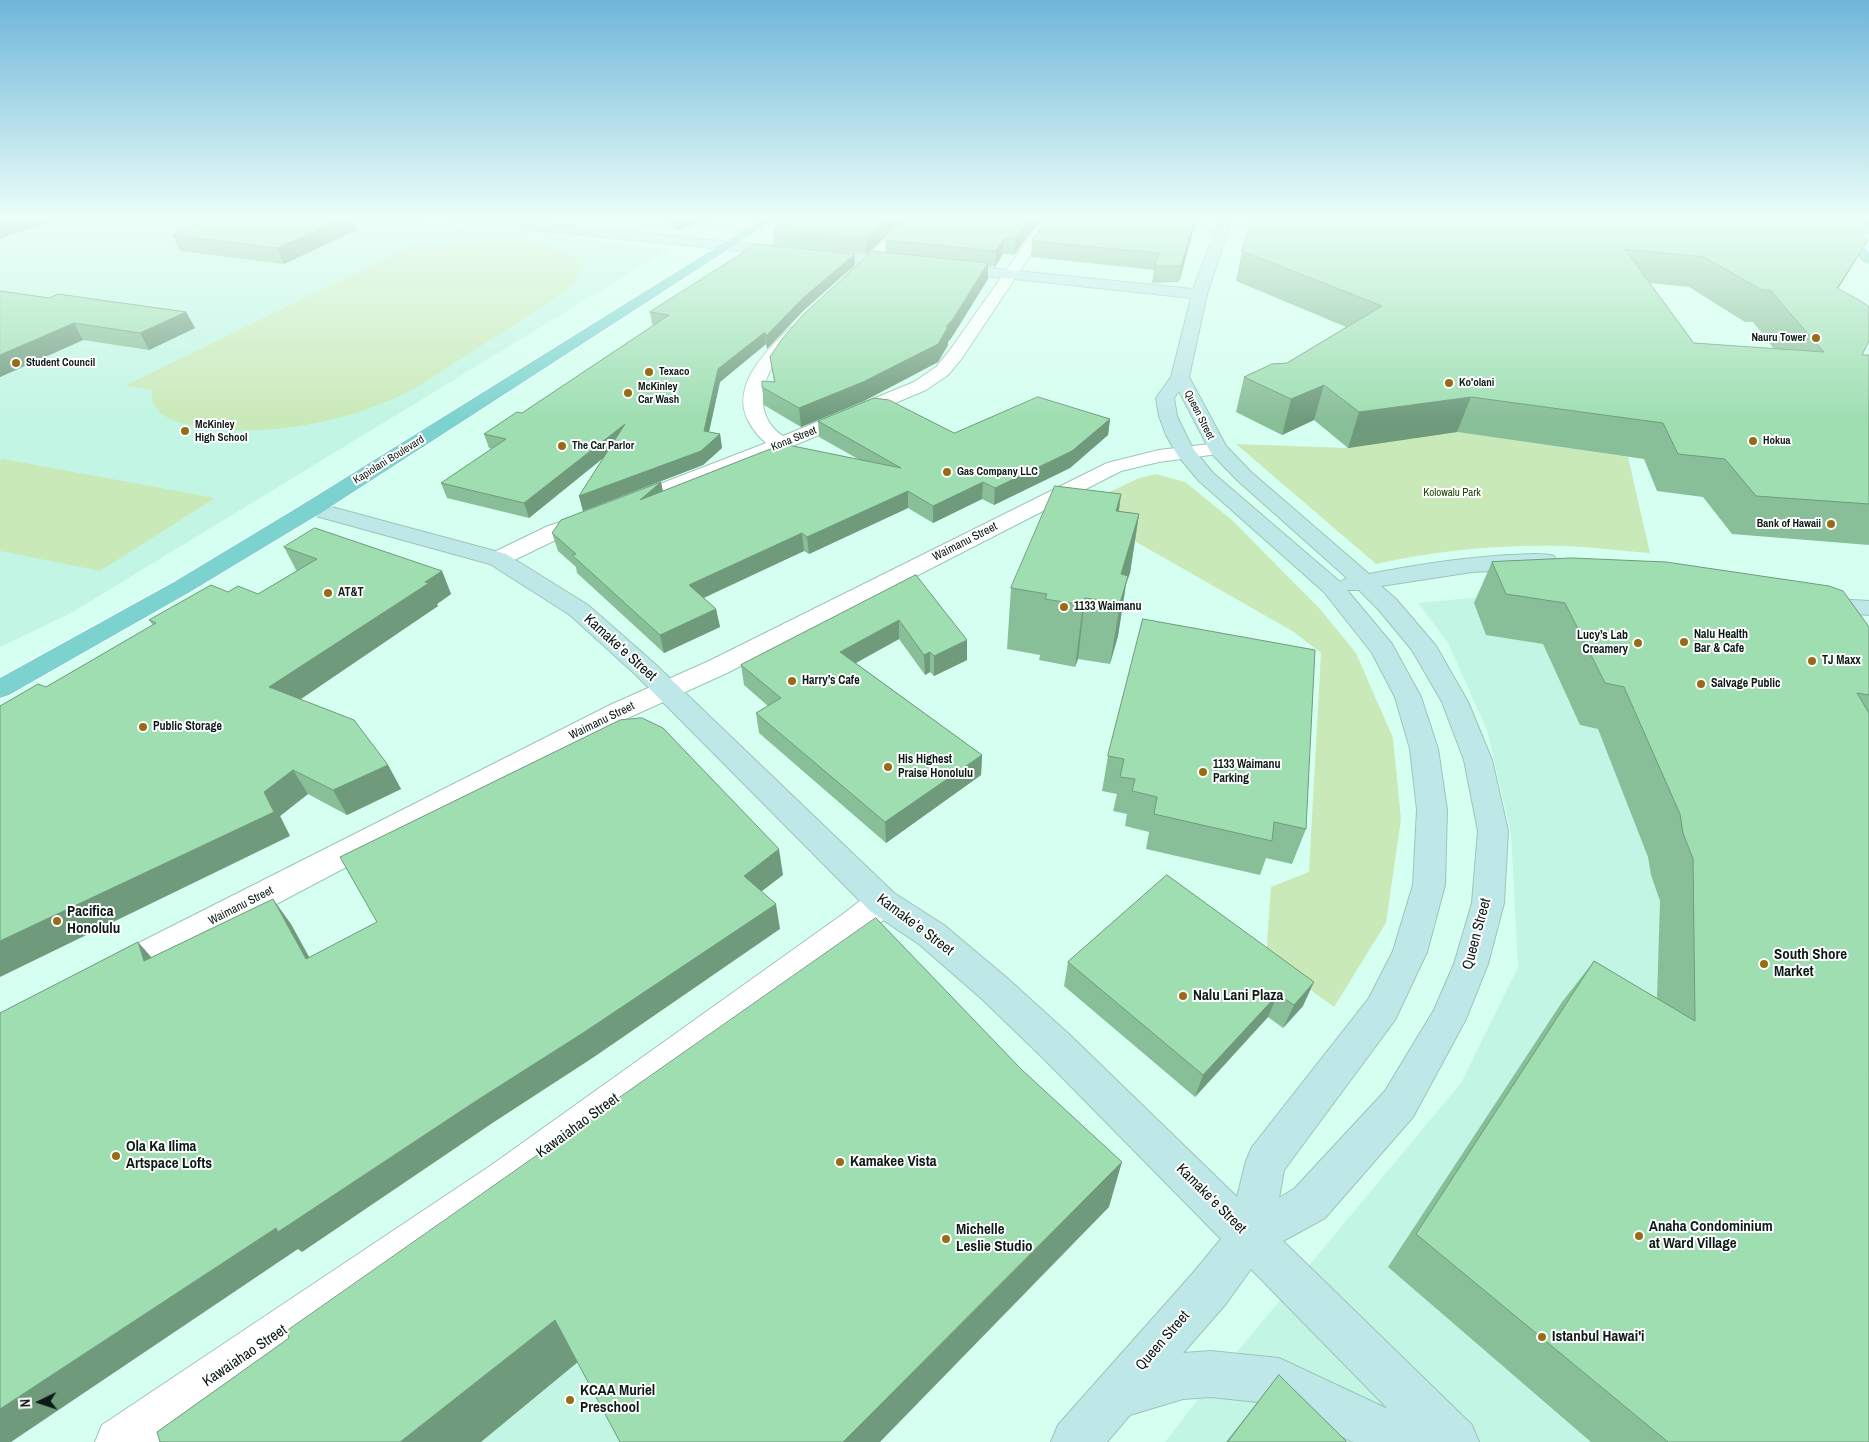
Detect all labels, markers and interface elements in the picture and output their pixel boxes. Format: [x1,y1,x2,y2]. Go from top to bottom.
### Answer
place label: Nauru Tower [1752,331,1806,345]
marker: Nauru Tower [1810,332,1822,344]
place label: Student Council [26,356,95,370]
marker: Student Council [10,357,22,369]
place label: Texaco [659,365,689,379]
marker: Texaco [643,366,655,378]
place label: Ko'olani [1459,376,1494,390]
marker: Ko'olani [1443,377,1455,389]
place label: McKinley Car Wash [638,380,679,406]
marker: McKinley Car Wash [622,387,634,399]
street label: Queen Street [1181,388,1217,442]
place label: McKinley High School [195,418,248,444]
street label: Kona Street [769,424,819,454]
marker: McKinley High School [179,425,191,437]
street label: Kapiolani Boulevard [351,433,427,487]
place label: Hokua [1763,434,1791,448]
marker: Hokua [1747,435,1759,447]
place label: The Car Parlor [572,439,634,453]
marker: The Car Parlor [556,440,568,452]
place label: Gas Company LLC [957,465,1038,479]
marker: Gas Company LLC [941,466,953,478]
park label: Kolowalu Park [1423,486,1481,500]
place label: Bank of Hawaii [1757,517,1821,531]
marker: Bank of Hawaii [1825,518,1837,530]
street label: Waimanu Street [930,520,1000,564]
place label: AT&T [338,586,364,600]
marker: AT&T [322,587,334,599]
place label: 1133 Waimanu [1074,600,1141,614]
marker: 1133 Waimanu [1058,601,1070,613]
street label: Kamakeʻe Street [580,611,660,685]
place label: Nalu Health Bar & Cafe [1694,628,1748,656]
place label: Lucy’s Lab Creamery [1577,629,1628,657]
marker: Nalu Health Bar & Cafe [1678,636,1690,648]
marker: Lucy’s Lab Creamery [1632,637,1644,649]
place label: TJ Maxx [1822,654,1861,668]
marker: TJ Maxx [1806,655,1818,667]
place label: Harry’s Cafe [802,674,860,688]
marker: Harry’s Cafe [786,675,798,687]
place label: Salvage Public [1711,677,1780,691]
marker: Salvage Public [1695,678,1707,690]
street label: Waimanu Street [567,699,637,743]
place label: Public Storage [153,720,222,734]
marker: Public Storage [137,721,149,733]
place label: His Highest Praise Honolulu [898,753,973,781]
place label: 1133 Waimanu Parking [1213,758,1280,786]
marker: His Highest Praise Honolulu [882,761,894,773]
marker: 1133 Waimanu Parking [1197,766,1209,778]
street label: Waimanu Street [206,884,276,928]
street label: Kamakeʻe Street [873,890,957,960]
street label: Queen Street [1459,896,1495,972]
place label: Pacifica Honolulu [67,903,120,938]
marker: Pacifica Honolulu [51,915,63,927]
place label: South Shore Market [1774,946,1847,981]
marker: South Shore Market [1758,958,1770,970]
place label: Nalu Lani Plaza [1193,987,1283,1005]
marker: Nalu Lani Plaza [1177,990,1189,1002]
street label: Kawaiahao Street [533,1090,623,1162]
place label: Ola Ka Ilima Artspace Lofts [126,1138,212,1173]
marker: Ola Ka Ilima Artspace Lofts [110,1150,122,1162]
place label: Kamakee Vista [850,1153,937,1171]
marker: Kamakee Vista [834,1156,846,1168]
street label: Kamakeʻe Street [1172,1160,1250,1238]
place label: Anaha Condominium at Ward Village [1649,1218,1773,1253]
place label: Michelle Leslie Studio [956,1221,1033,1256]
marker: Anaha Condominium at Ward Village [1633,1230,1645,1242]
marker: Michelle Leslie Studio [940,1233,952,1245]
street label: Queen Street [1132,1307,1194,1375]
street label: Kawaiahao Street [199,1321,291,1391]
place label: Istanbul Hawai'i [1552,1328,1644,1346]
marker: Istanbul Hawai'i [1536,1331,1548,1343]
north arrow [15,1377,65,1427]
place label: KCAA Muriel Preschool [580,1382,655,1417]
marker: KCAA Muriel Preschool [564,1394,576,1406]
text: N [16,1398,34,1408]

